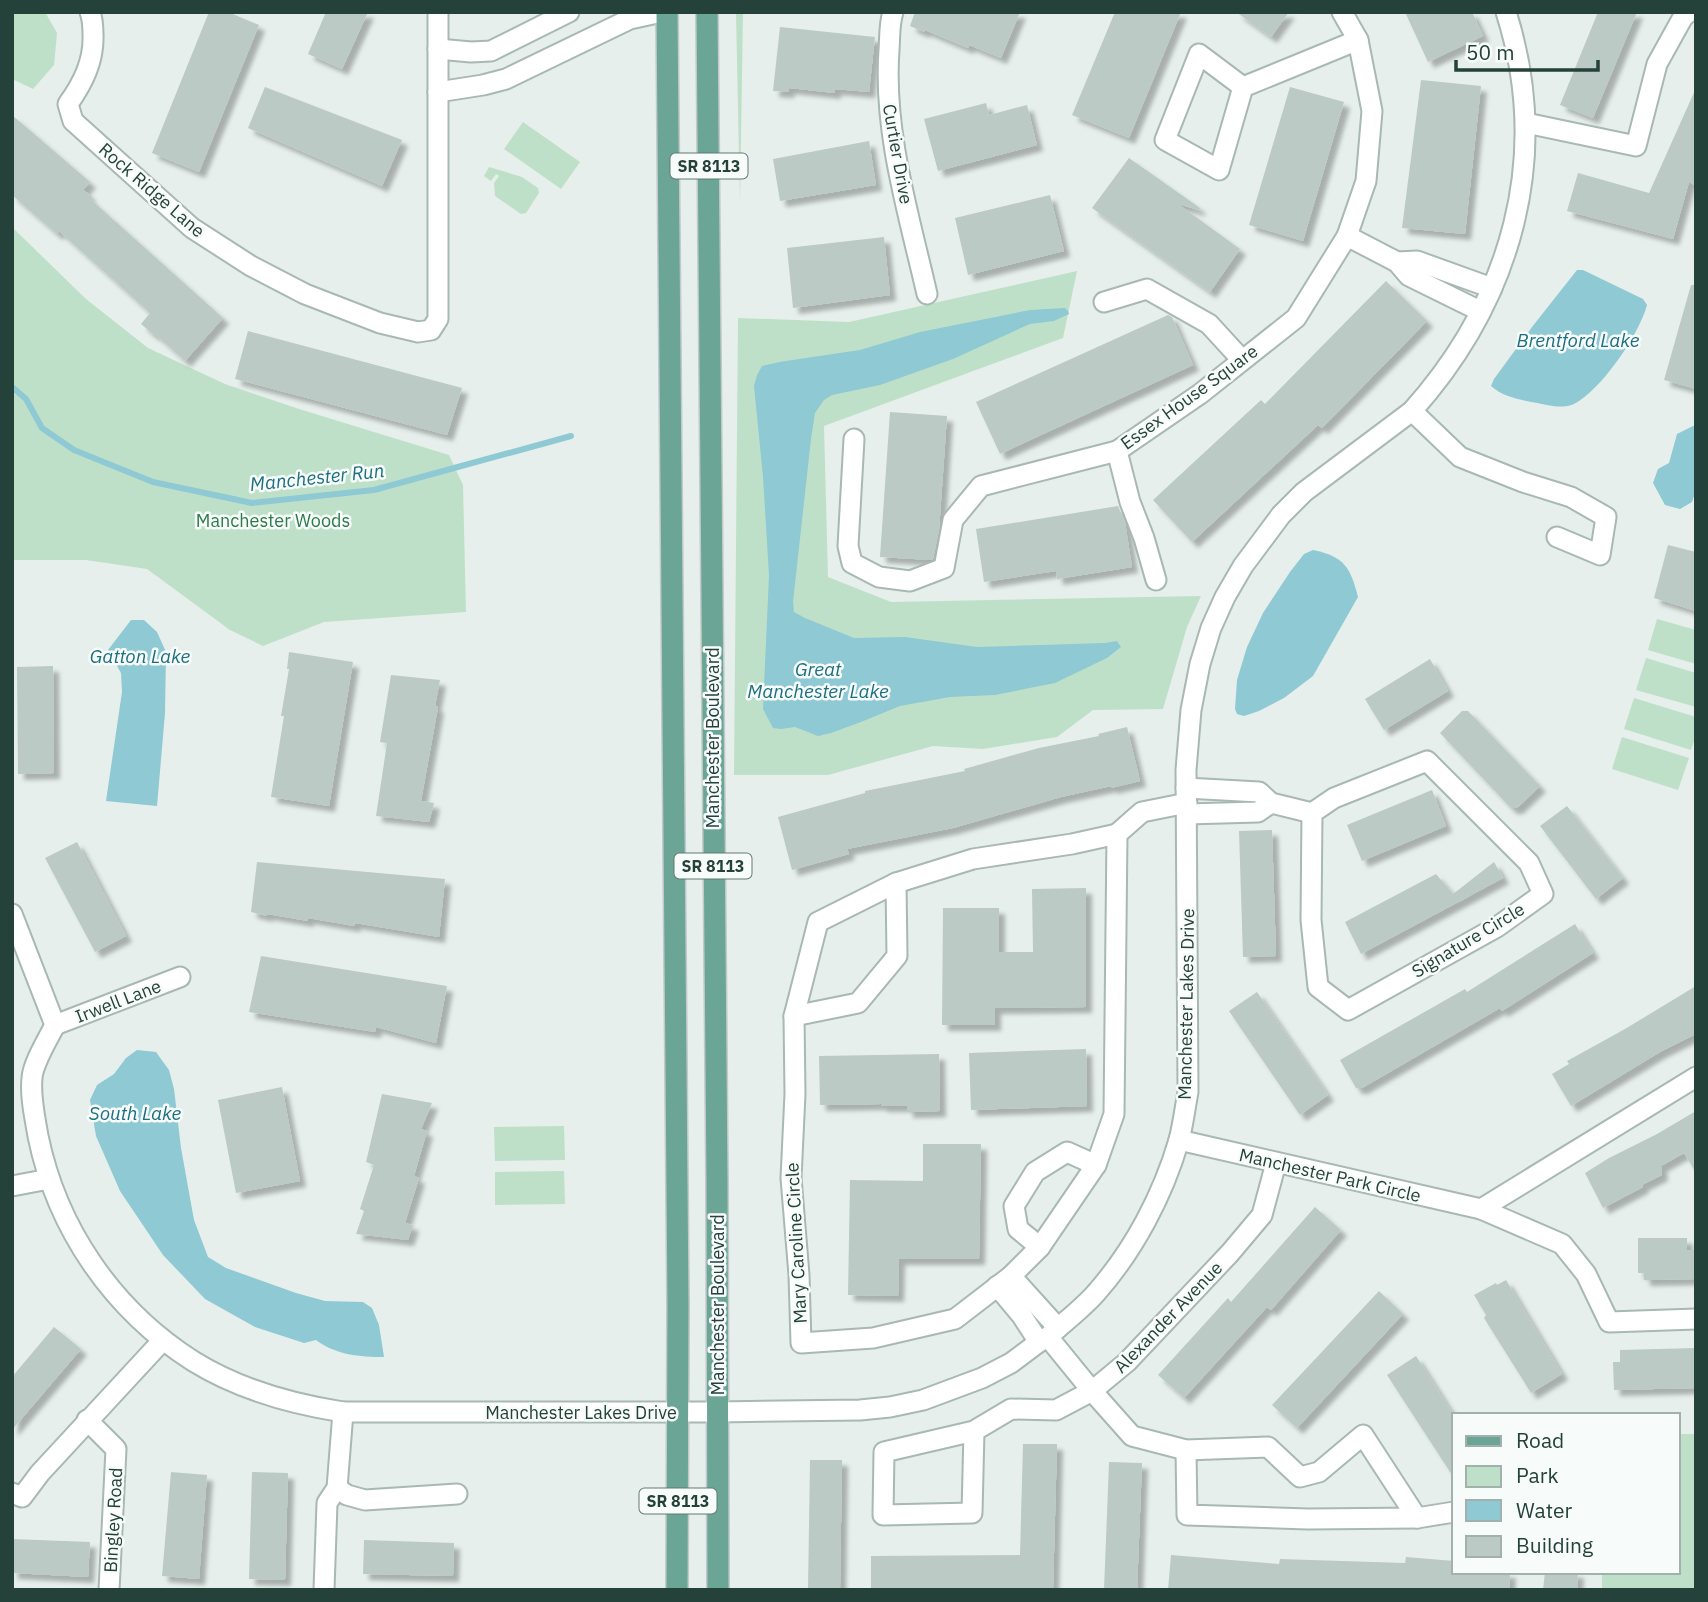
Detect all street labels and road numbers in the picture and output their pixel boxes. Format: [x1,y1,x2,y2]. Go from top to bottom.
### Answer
street label: Curtier Drive [878,102,918,206]
street label: Rock Ridge Lane [94,138,210,242]
road number: SR 8113 [670,154,748,178]
street label: Essex House Square [1116,339,1262,455]
street label: Manchester Boulevard [701,647,724,829]
road number: SR 8113 [674,853,752,878]
street label: Signature Circle [1407,897,1529,983]
street label: Manchester Lakes Drive [1173,908,1199,1100]
street label: Irwell Lane [72,974,164,1028]
street label: Manchester Park Circle [1237,1143,1423,1207]
street label: Mary Caroline Circle [780,1162,812,1324]
street label: Manchester Boulevard [706,1214,729,1396]
street label: Alexander Avenue [1109,1256,1227,1378]
street label: Manchester Lakes Drive [485,1401,677,1424]
street label: Bingley Road [99,1467,127,1573]
road number: SR 8113 [640,1488,716,1513]

